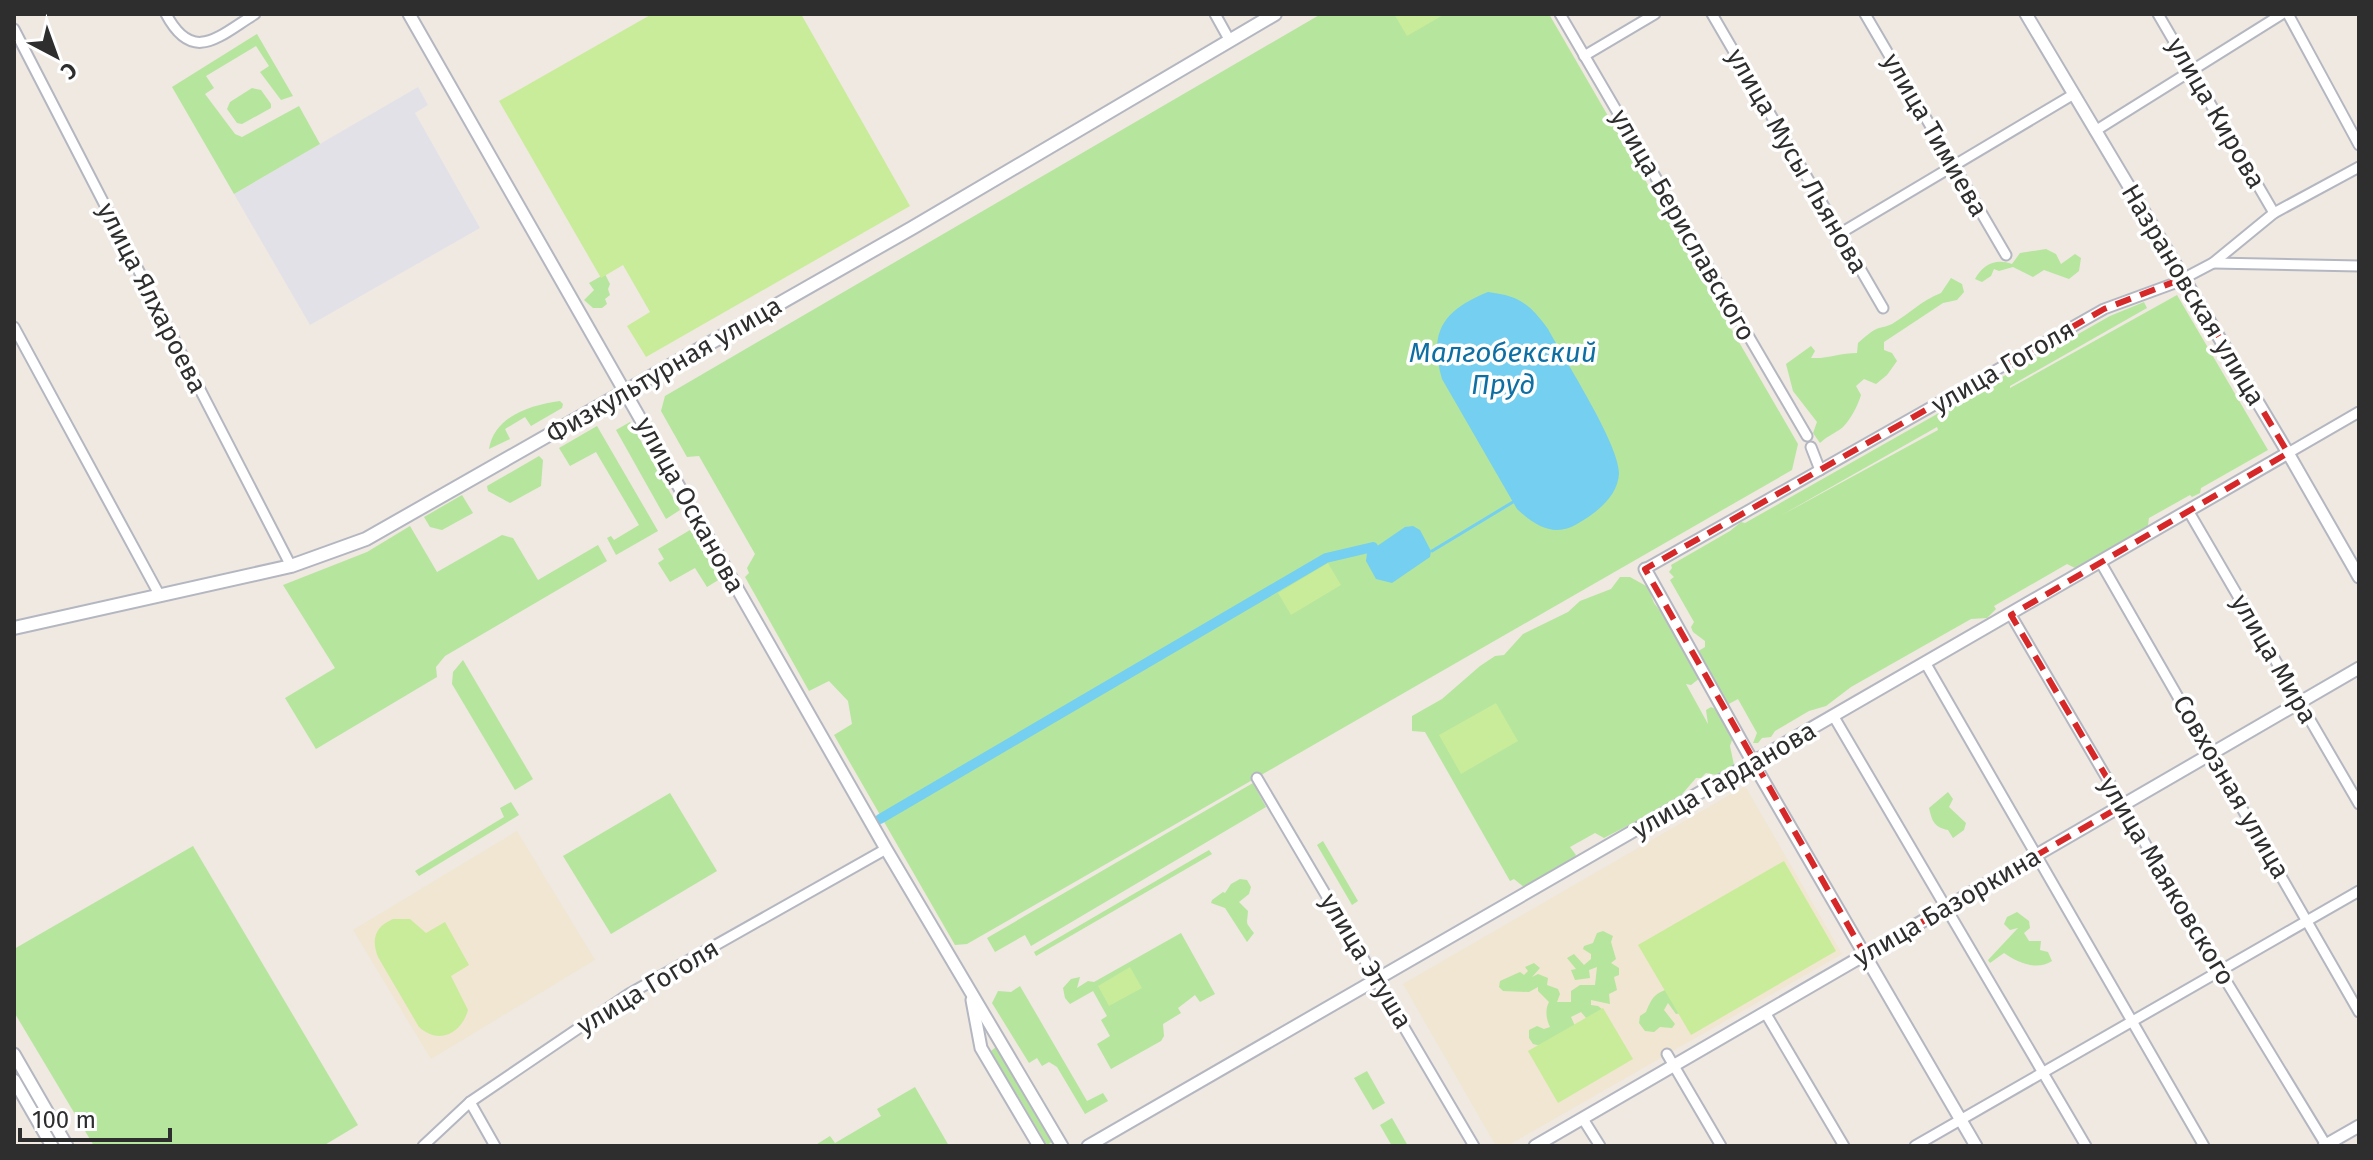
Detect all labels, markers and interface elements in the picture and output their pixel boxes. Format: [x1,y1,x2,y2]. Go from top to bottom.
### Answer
north arrow [16,16,96,96]
street label: улица Кирова [2160,32,2272,194]
street label: улица Мусы Льянова [1720,43,1874,279]
street label: улица Тимиева [1876,48,1994,222]
text: С [55,56,82,85]
street label: улица Бериславского [1604,104,1762,346]
street label: Назрановская улица [2115,179,2271,411]
street label: улица Ялхароева [91,198,213,398]
street label: Физкультурная улица [541,290,787,450]
street label: улица Гоголя [1926,314,2080,420]
water label: Малгобекский Пруд [1409,336,1597,401]
street label: улица Осканова [629,412,751,598]
street label: улица Мира [2224,589,2324,729]
street label: Совхозная улица [2166,690,2296,884]
street label: улица Гарданова [1627,715,1821,845]
street label: улица Маяковского [2093,771,2241,991]
street label: улица Базоркина [1848,841,2046,973]
street label: улица Этуша [1313,888,1419,1034]
street label: улица Гоголя [572,933,724,1041]
scale bar [20,1092,170,1142]
text: 100 m [32,1106,96,1134]

